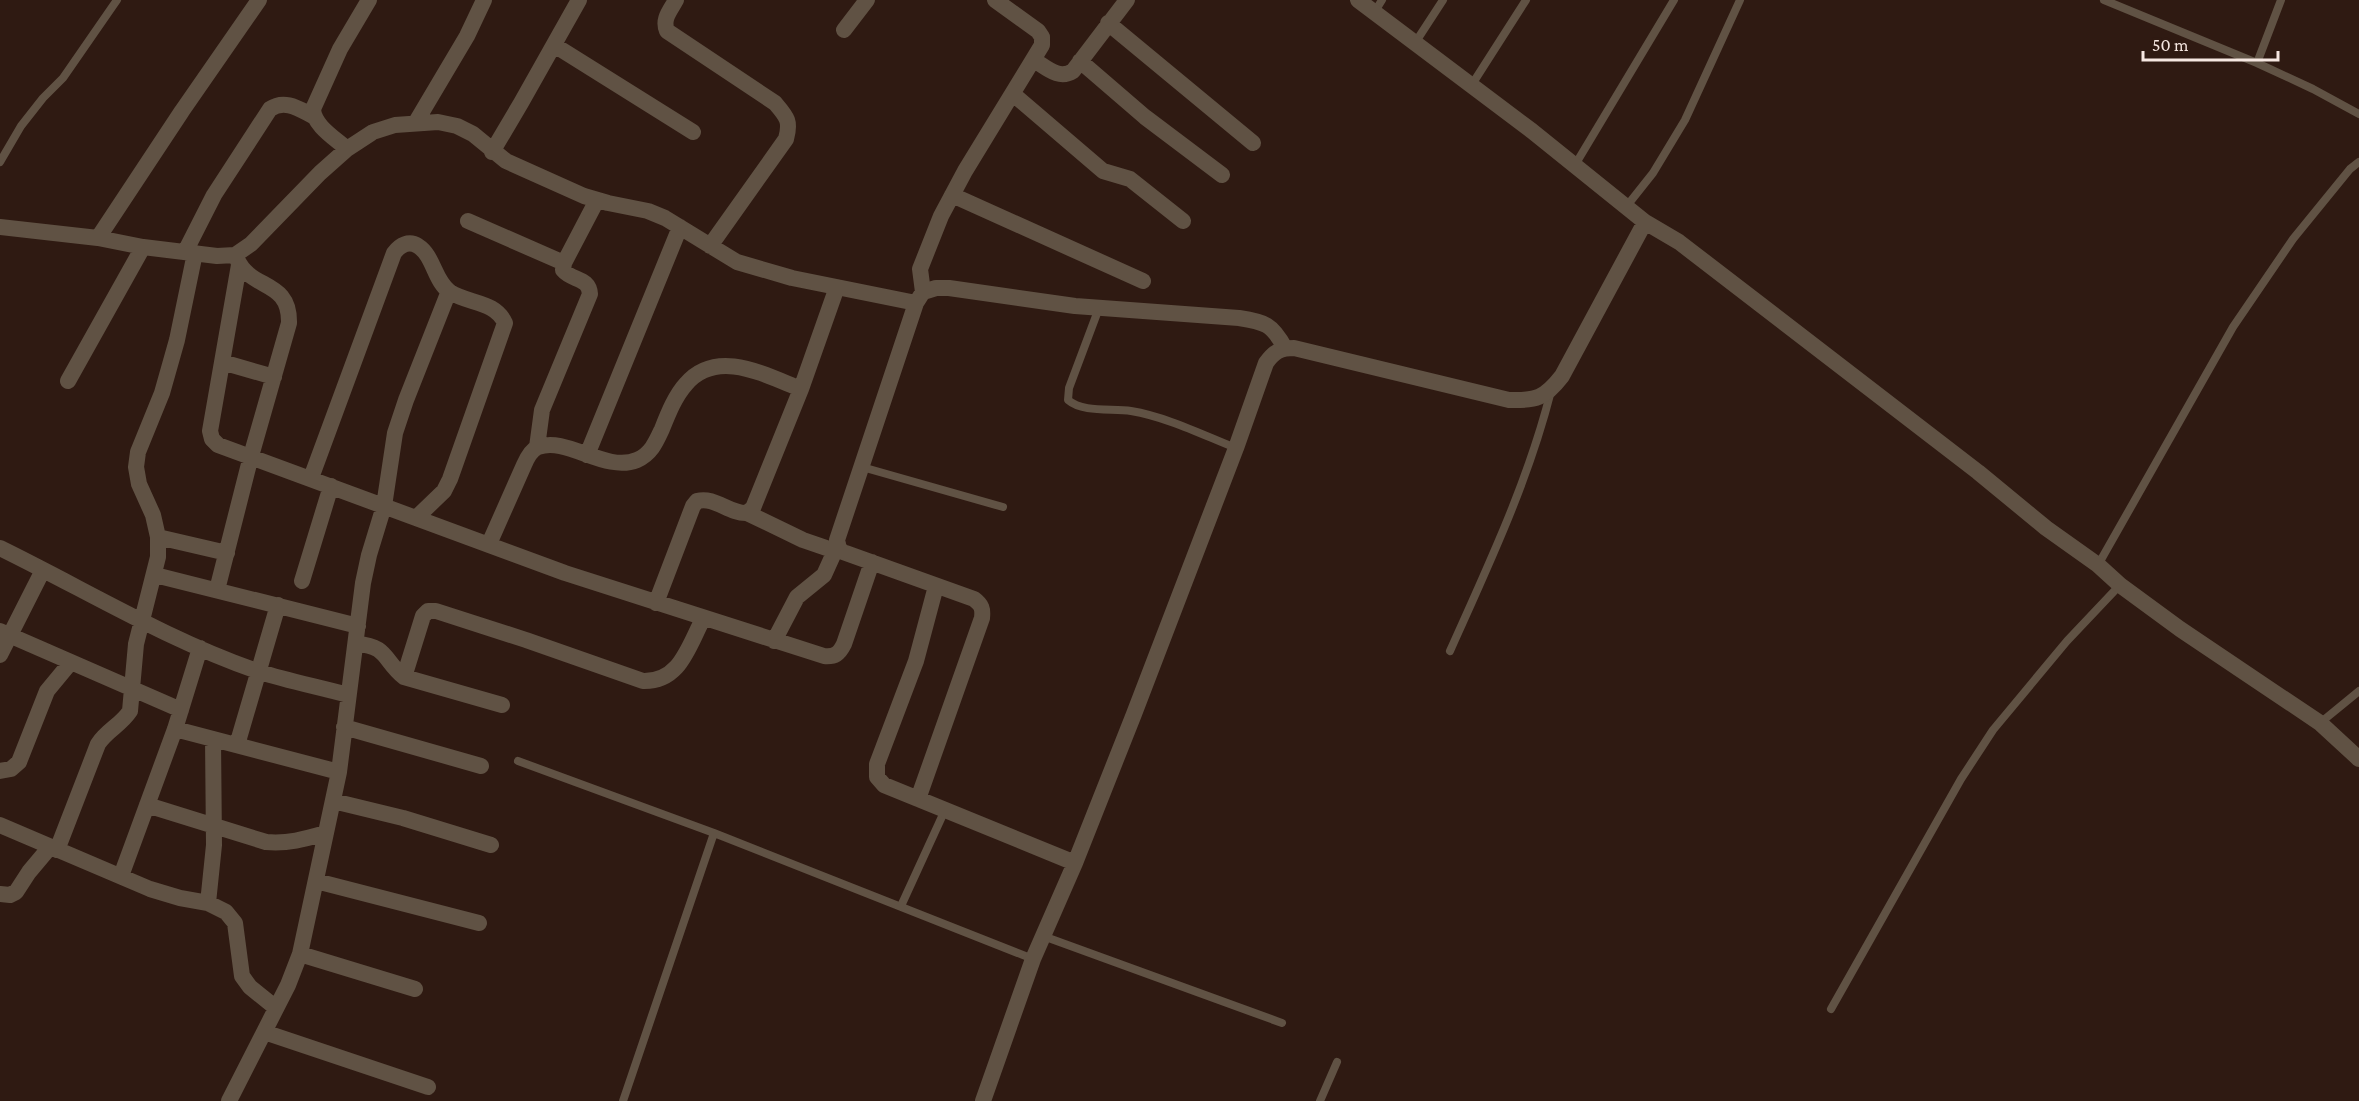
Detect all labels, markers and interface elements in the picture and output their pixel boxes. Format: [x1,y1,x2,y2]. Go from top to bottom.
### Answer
scale bar [2143,24,2278,62]
text: 50 m [2152,35,2189,55]

